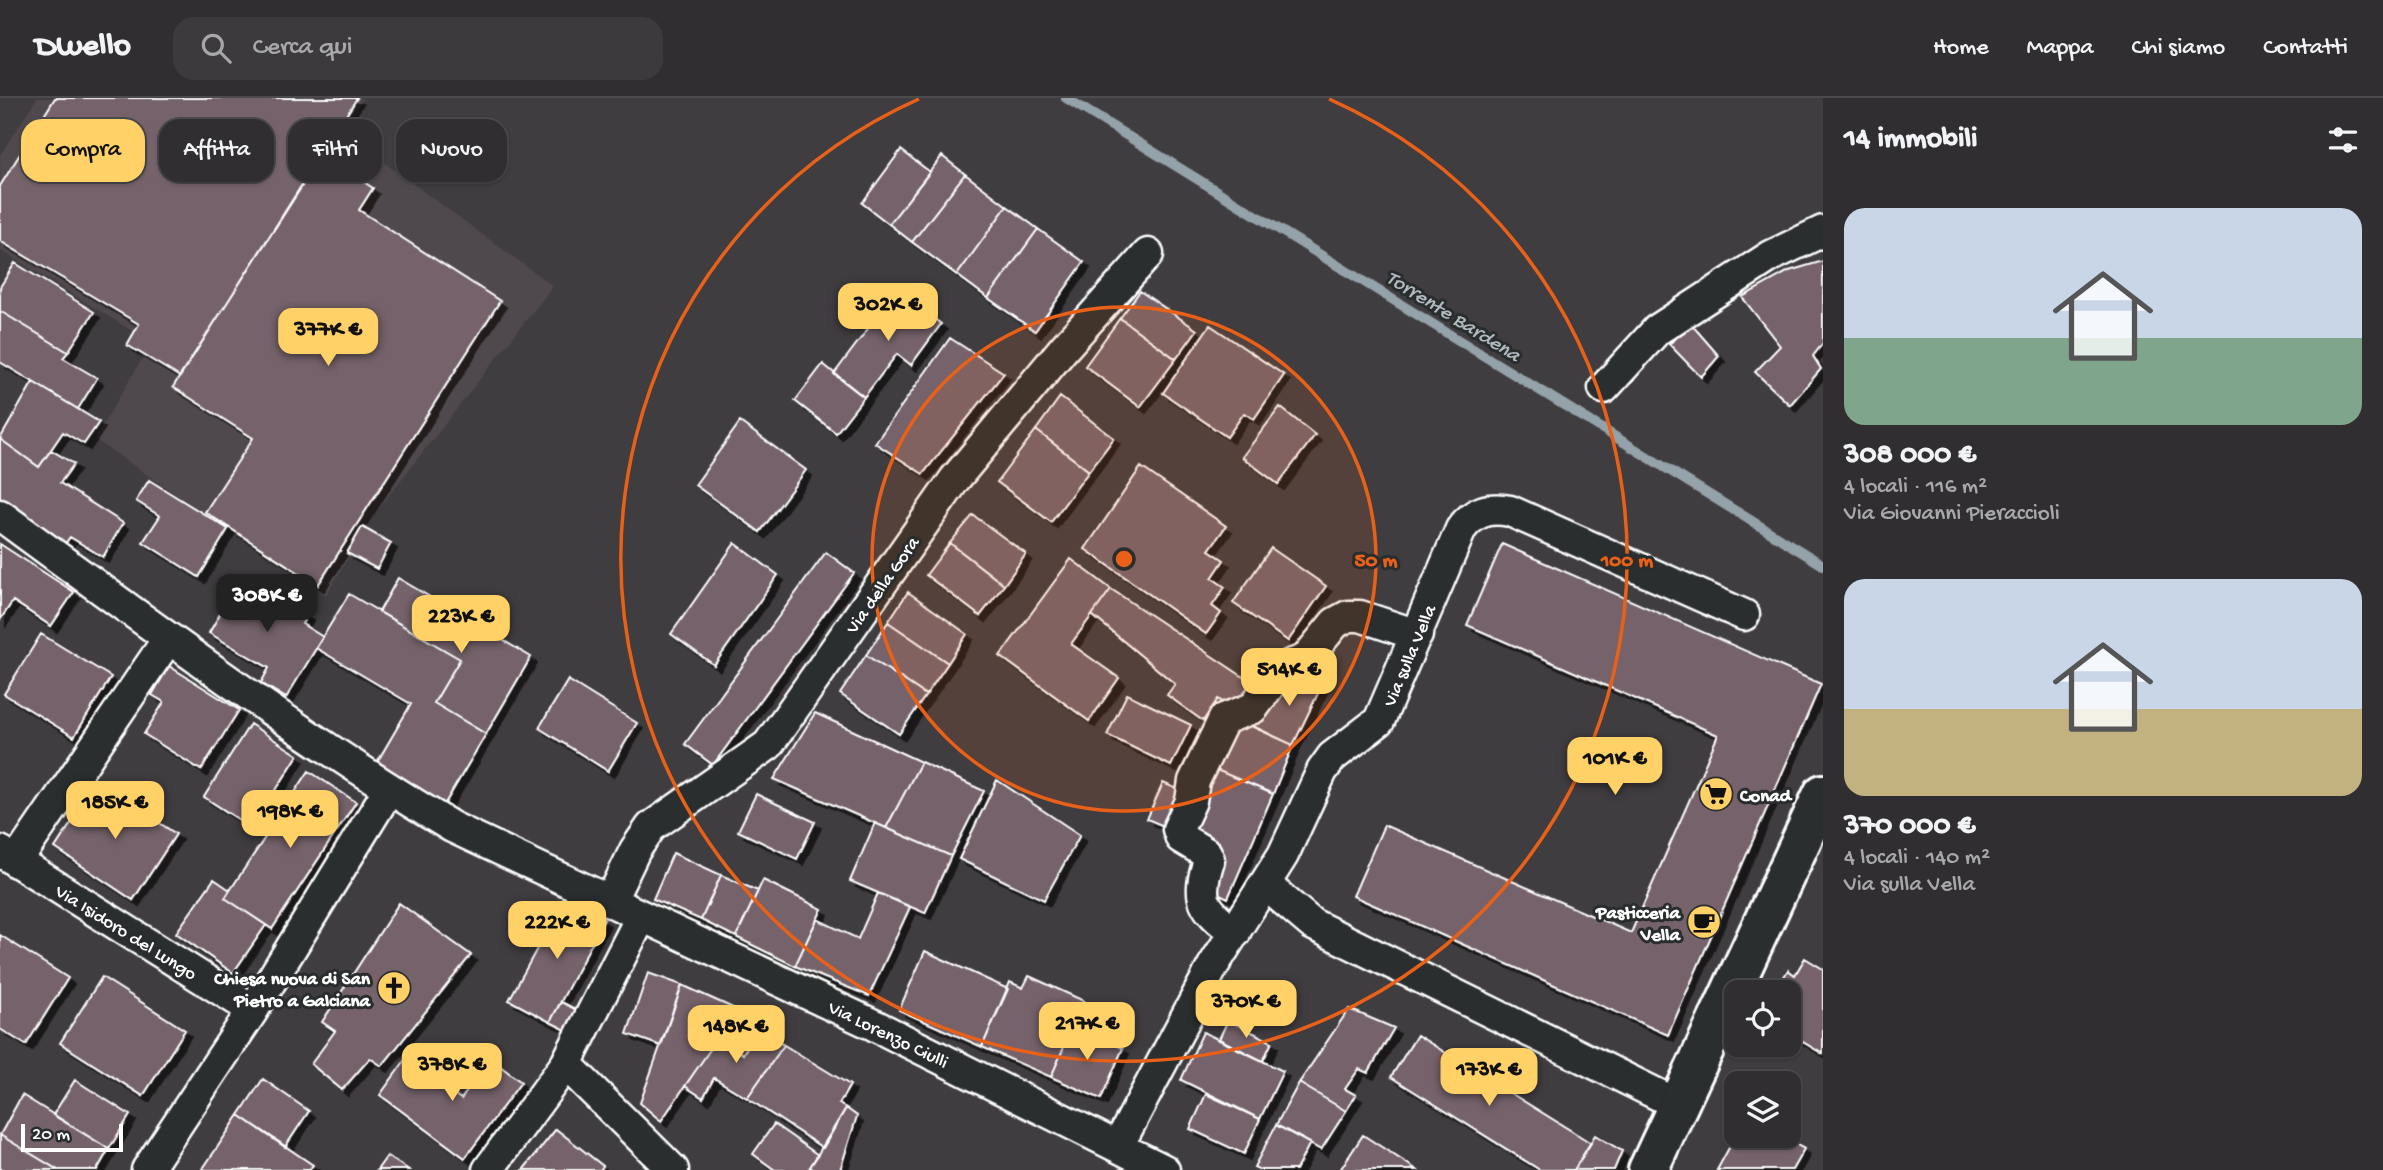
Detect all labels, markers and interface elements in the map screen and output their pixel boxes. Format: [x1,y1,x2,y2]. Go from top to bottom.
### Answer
search box [173,17,663,80]
text: Dwello [35,29,131,67]
icon: search [197,29,235,67]
text: Cerca qui [253,33,352,64]
text: Home [1933,34,1989,63]
text: Mappa [2027,34,2094,63]
text: Chi siamo [2132,34,2225,63]
text: Contatti [2263,34,2348,63]
chip: Compra [21,119,145,182]
chip: Affitta [159,119,274,182]
chip: Filtri [288,119,382,182]
chip: Nuovo [396,119,507,182]
icon: filters [2324,121,2362,159]
text: 14 immobili [1844,123,1978,158]
icon: home [2040,253,2166,379]
water label: Torrente Bardena [1380,267,1525,370]
pin: 302K € [831,284,945,343]
text: 302K € [854,292,922,319]
pin: 377K € [271,308,385,368]
text: 377K € [294,317,362,344]
text: 308 000 € [1844,439,1976,474]
text: 4 locali · 116 m² [1844,474,1987,501]
text: Via Giovanni Pieraccioli [1844,501,2060,528]
street label: Via della Gora [841,532,927,640]
centre of rings [1112,547,1136,571]
text: 50 m [1355,550,1398,575]
text: 100 m [1600,550,1653,575]
pin: 308K € [210,574,324,634]
text: 308K € [232,583,302,610]
pin: 223K € [404,596,518,655]
street label: Via sulla Vella [1379,601,1444,712]
text: 223K € [428,604,494,631]
icon: home [2040,624,2166,750]
pin: 514K € [1232,648,1346,708]
text: 514K € [1257,657,1321,684]
pin: 101K € [1558,738,1672,797]
text: 101K € [1583,746,1647,773]
supermarket icon: Conad [1697,775,1735,813]
pin: 185K € [58,782,172,841]
place label: Conad [1739,786,1793,809]
text: 185K € [82,790,148,817]
pin: 198K € [233,790,347,850]
text: 198K € [257,799,323,826]
text: 370 000 € [1844,810,1975,845]
text: 4 locali · 140 m² [1844,845,1990,872]
text: Via sulla Vella [1844,872,1975,899]
street label: Via Isidoro del Lungo [49,881,200,987]
pin: 222K € [500,902,614,961]
place label: Pasticceria Vella [1595,903,1681,948]
cafe icon: Pasticceria Vella [1685,903,1723,941]
text: 222K € [524,910,590,937]
place label: Chiesa nuova di San Pietro a Galciana [213,969,371,1014]
church icon: Chiesa nuova di San Pietro a Galciana [375,969,413,1007]
map controls [1724,980,1801,1148]
button: locate [1724,980,1801,1057]
pin: 370K € [1189,981,1303,1040]
text: 370K € [1212,989,1280,1016]
street label: Via Lorenzo Ciulli [823,997,951,1075]
pin: 217K € [1030,1002,1144,1062]
pin: 148K € [679,1006,793,1065]
text: 217K € [1055,1011,1119,1038]
text: 148K € [704,1014,768,1041]
pin: 378K € [395,1044,509,1103]
pin: 173K € [1432,1048,1546,1108]
text: 378K € [418,1052,486,1079]
text: 173K € [1457,1057,1522,1084]
button: layers [1724,1071,1801,1148]
scale bar [21,1121,122,1153]
text: 20 m [32,1124,70,1147]

